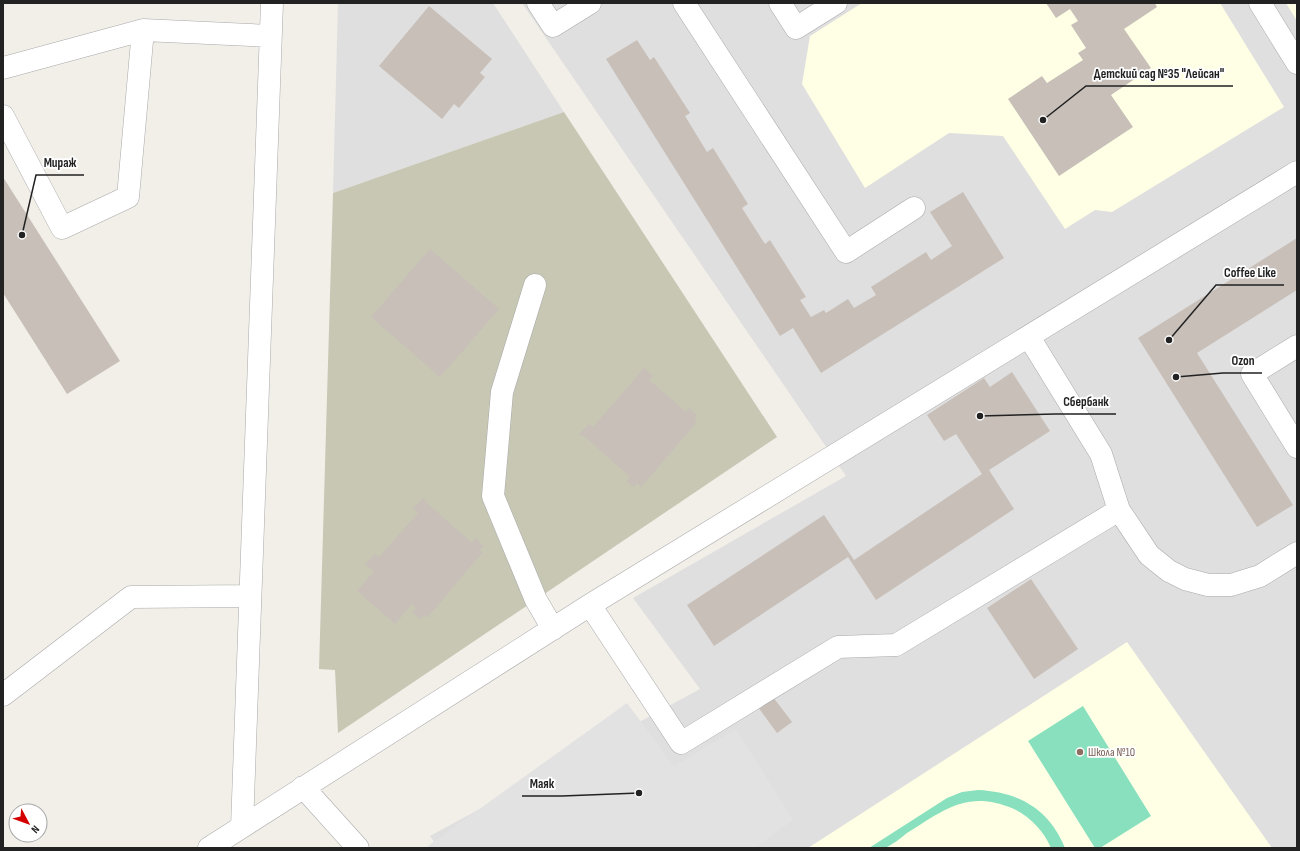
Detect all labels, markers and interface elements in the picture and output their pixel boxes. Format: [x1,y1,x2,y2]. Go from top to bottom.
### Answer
callout: Детский сад №35 "Лейсан" [1086,61,1233,86]
text: Детский сад №35 "Лейсан" [1094,66,1224,82]
callout: Мираж [36,150,84,175]
text: Мираж [44,155,76,171]
callout: Coffee Like [1216,260,1284,285]
text: Coffee Like [1224,265,1276,281]
callout: Ozon [1223,348,1262,373]
text: Ozon [1231,353,1255,369]
callout: Сбербанк [1055,389,1116,414]
text: Сбербанк [1063,394,1109,410]
place label: Школа №10 [1088,745,1135,760]
marker: Школа №10 [1075,747,1085,757]
callout: Маяк [522,771,562,796]
text: Маяк [530,776,555,792]
north arrow [8,803,48,843]
text: N [28,823,42,836]

